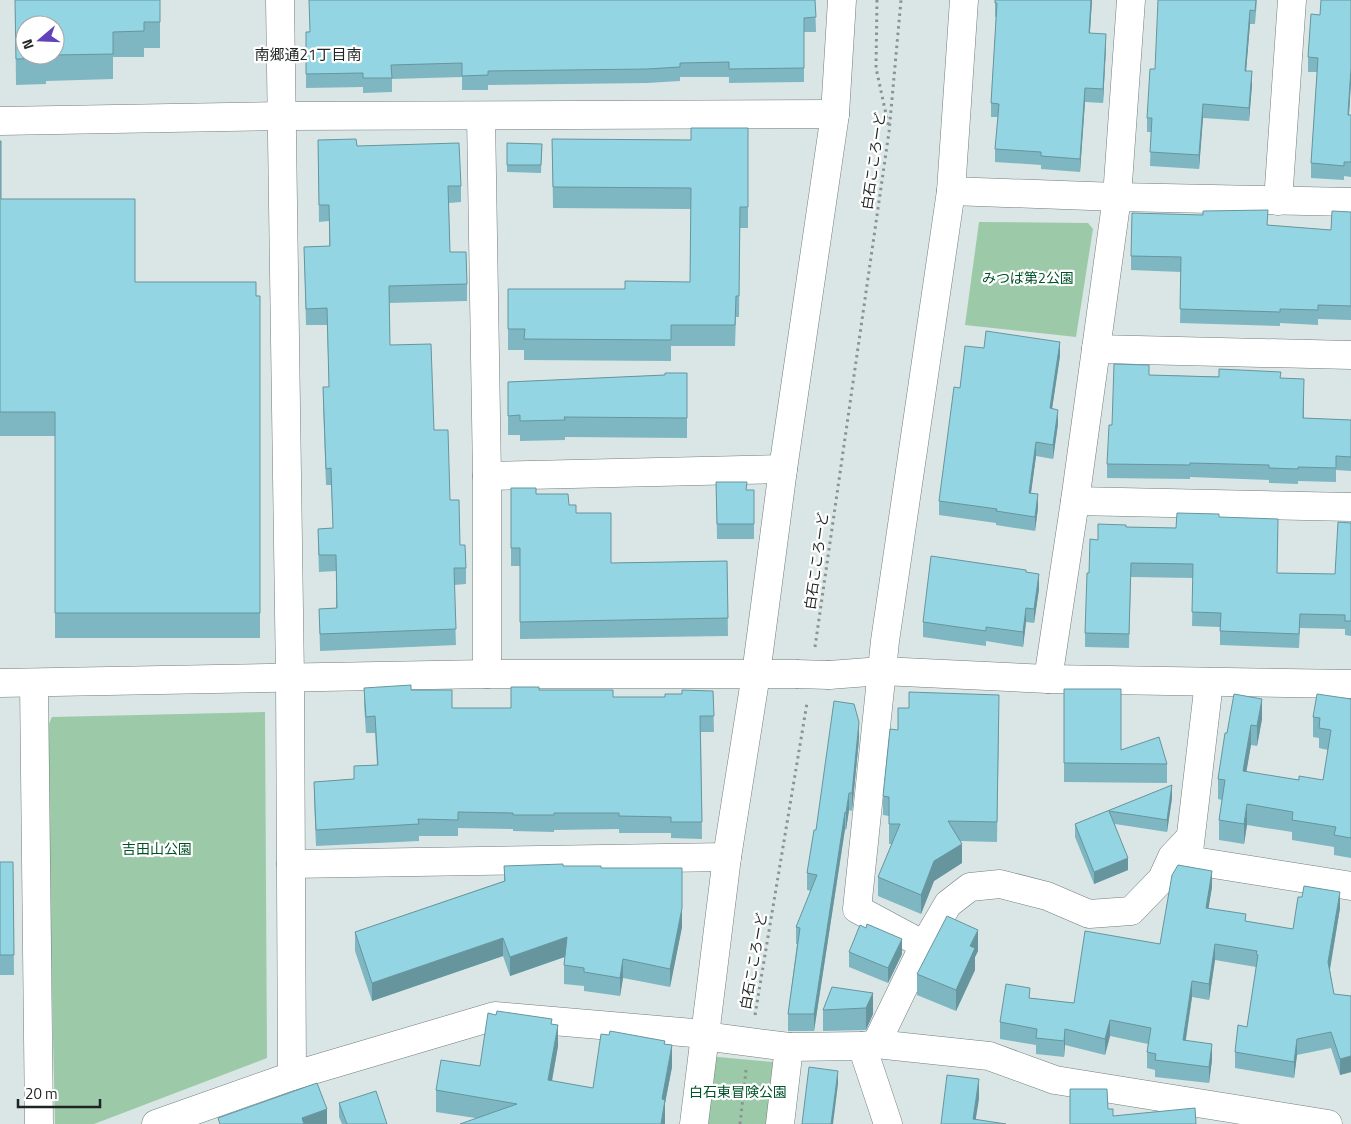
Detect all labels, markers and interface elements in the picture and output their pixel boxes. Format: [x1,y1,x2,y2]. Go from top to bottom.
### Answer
north arrow [15,15,65,65]
text: N [16,36,39,52]
district label: 南郷通21丁目南 [255,43,361,66]
street label: 白石こころーど [856,111,890,211]
park label: みつば第2公園 [982,267,1074,288]
street label: 白石こころーど [799,511,833,611]
park label: 吉田山公園 [122,838,192,859]
street label: 白石こころーど [734,911,772,1011]
scale bar [18,1076,100,1108]
park label: 白石東冒険公園 [689,1081,787,1102]
text: 20 m [25,1082,58,1105]

